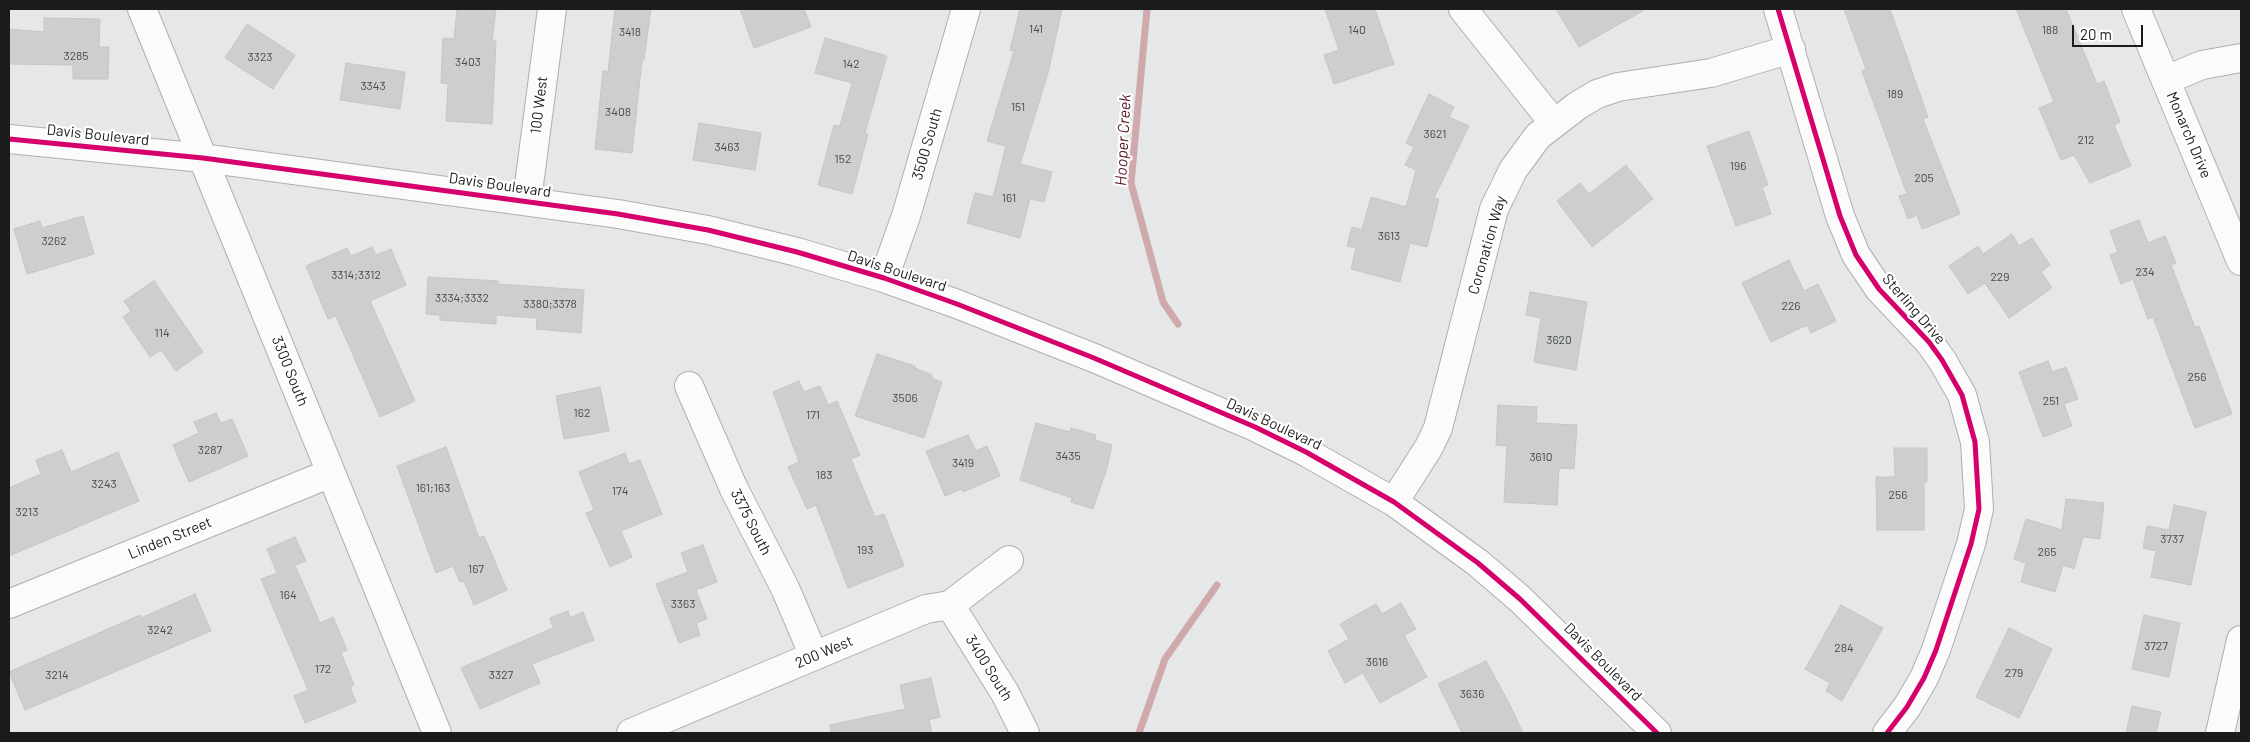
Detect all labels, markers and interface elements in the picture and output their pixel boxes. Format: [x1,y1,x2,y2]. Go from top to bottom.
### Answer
scale bar [2075,15,2146,47]
house number: 141 [1029,22,1043,36]
house number: 140 [1348,23,1366,37]
house number: 188 [2042,23,2058,37]
house number: 3418 [619,25,641,39]
text: 20 m [2080,25,2112,43]
house number: 3285 [63,49,89,63]
house number: 3323 [248,50,272,64]
house number: 3403 [455,55,481,69]
house number: 142 [842,57,860,71]
street label: 100 West [527,75,551,135]
house number: 3343 [360,79,386,93]
house number: 189 [1887,87,1903,101]
street label: Monarch Drive [2163,89,2215,181]
water label: Hooper Creek [1111,94,1135,186]
house number: 151 [1011,100,1025,114]
house number: 3408 [605,105,631,119]
street label: 3500 South [908,106,946,182]
street label: Davis Boulevard [46,121,150,149]
house number: 3621 [1424,127,1446,141]
house number: 212 [2078,133,2094,147]
house number: 3463 [714,140,740,154]
house number: 152 [835,152,851,166]
house number: 196 [1730,159,1746,173]
street label: Davis Boulevard [448,169,552,201]
house number: 205 [1914,171,1934,185]
house number: 161 [1002,191,1016,205]
street label: Coronation Way [1464,193,1510,297]
house number: 3613 [1378,229,1400,243]
house number: 3262 [41,234,67,248]
street label: Davis Boulevard [845,247,949,295]
house number: 234 [2135,265,2155,279]
house number: 3314;3312 [331,268,381,282]
street label: Sterling Drive [1879,270,1949,348]
house number: 229 [1990,270,2010,284]
house number: 3334;3332 [435,291,489,305]
house number: 3380;3378 [523,297,577,311]
house number: 226 [1781,299,1801,313]
house number: 114 [154,326,170,340]
street label: 3300 South [268,333,312,409]
house number: 3620 [1546,333,1572,347]
house number: 256 [2188,370,2206,384]
house number: 3506 [892,391,918,405]
street label: Davis Boulevard [1224,394,1324,454]
house number: 251 [2043,394,2059,408]
house number: 162 [574,406,590,420]
house number: 171 [806,408,820,422]
house number: 3287 [198,443,222,457]
house number: 3435 [1055,449,1081,463]
house number: 3610 [1529,450,1553,464]
house number: 3419 [952,456,974,470]
house number: 183 [816,468,832,482]
house number: 3243 [91,477,117,491]
house number: 161;163 [416,481,450,495]
house number: 174 [612,484,628,498]
street label: 3375 South [727,486,775,558]
house number: 256 [1889,488,1907,502]
house number: 3213 [16,505,38,519]
street label: Linden Street [126,513,214,563]
house number: 3737 [2160,532,2184,546]
house number: 193 [857,543,873,557]
house number: 265 [2038,545,2056,559]
house number: 167 [468,562,484,576]
house number: 164 [280,588,296,602]
house number: 3363 [671,597,695,611]
street label: Davis Boulevard [1560,619,1646,705]
house number: 3242 [147,623,173,637]
street label: 200 West [792,632,856,672]
street label: 3400 South [962,632,1016,704]
house number: 3727 [2144,639,2168,653]
house number: 284 [1834,641,1854,655]
house number: 3616 [1366,655,1388,669]
house number: 172 [315,662,331,676]
house number: 279 [2005,666,2023,680]
house number: 3214 [45,668,69,682]
house number: 3327 [489,668,513,682]
house number: 3636 [1460,687,1484,701]

